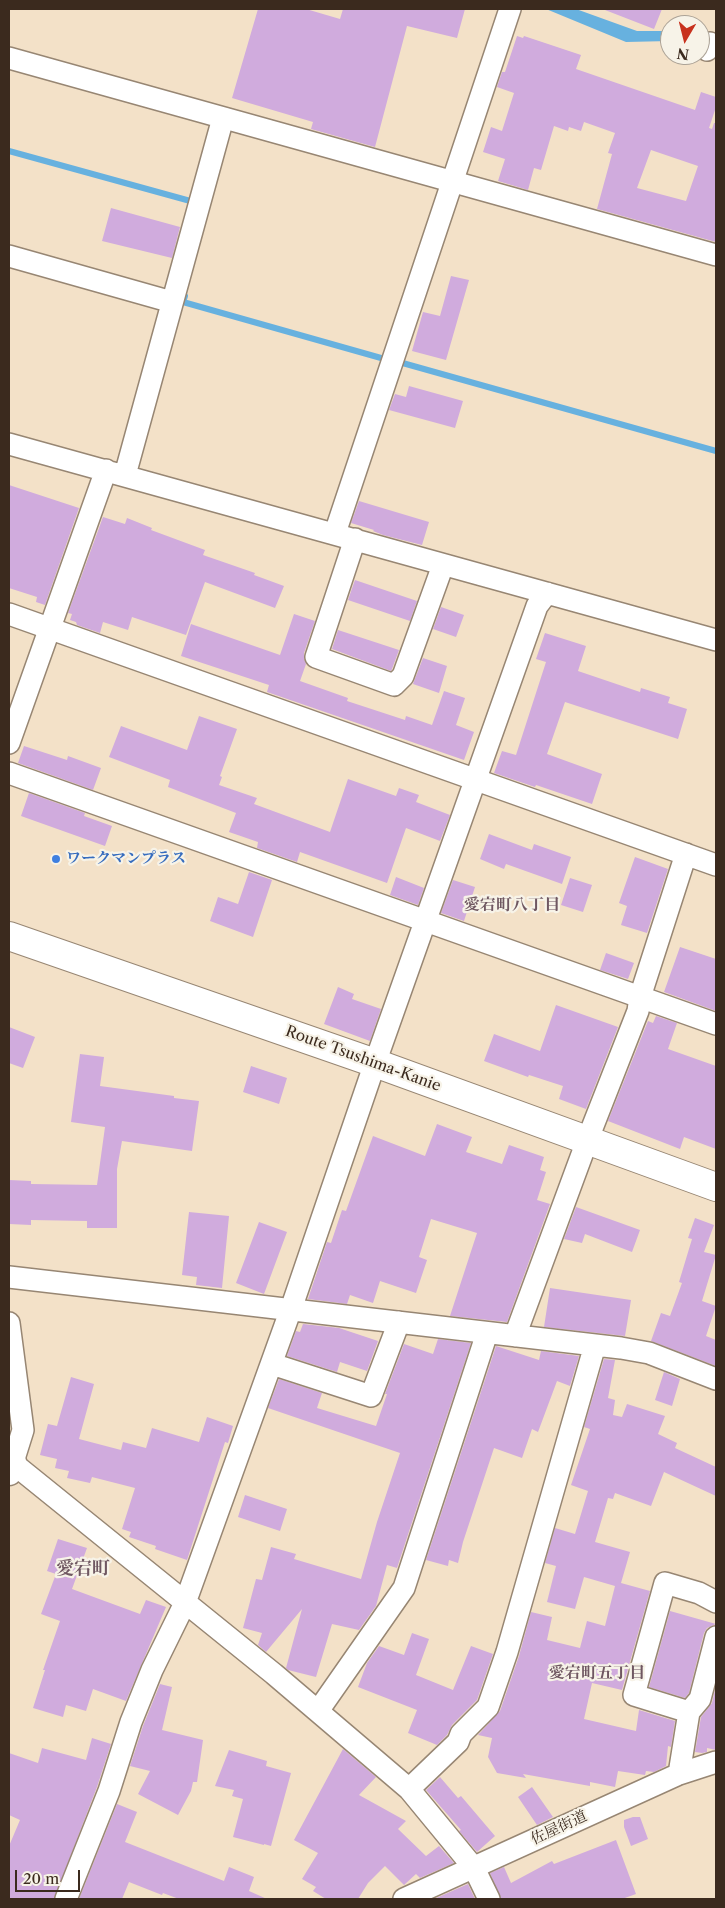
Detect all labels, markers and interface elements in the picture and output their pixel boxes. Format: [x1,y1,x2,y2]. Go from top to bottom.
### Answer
north arrow [660,15,710,65]
text: N [676,44,690,64]
place label: ワークマンプラス [66,850,186,868]
marker: ワークマンプラス [50,853,62,865]
district label: 愛宕町八丁目 [464,895,560,915]
street label: Route Tsushima-Kanie [283,1023,443,1095]
district label: 愛宕町 [56,1558,110,1580]
district label: 愛宕町五丁目 [549,1663,645,1683]
street label: 佐屋街道 [528,1807,590,1849]
scale bar [18,1860,82,1892]
text: 20 m [23,1869,59,1888]

